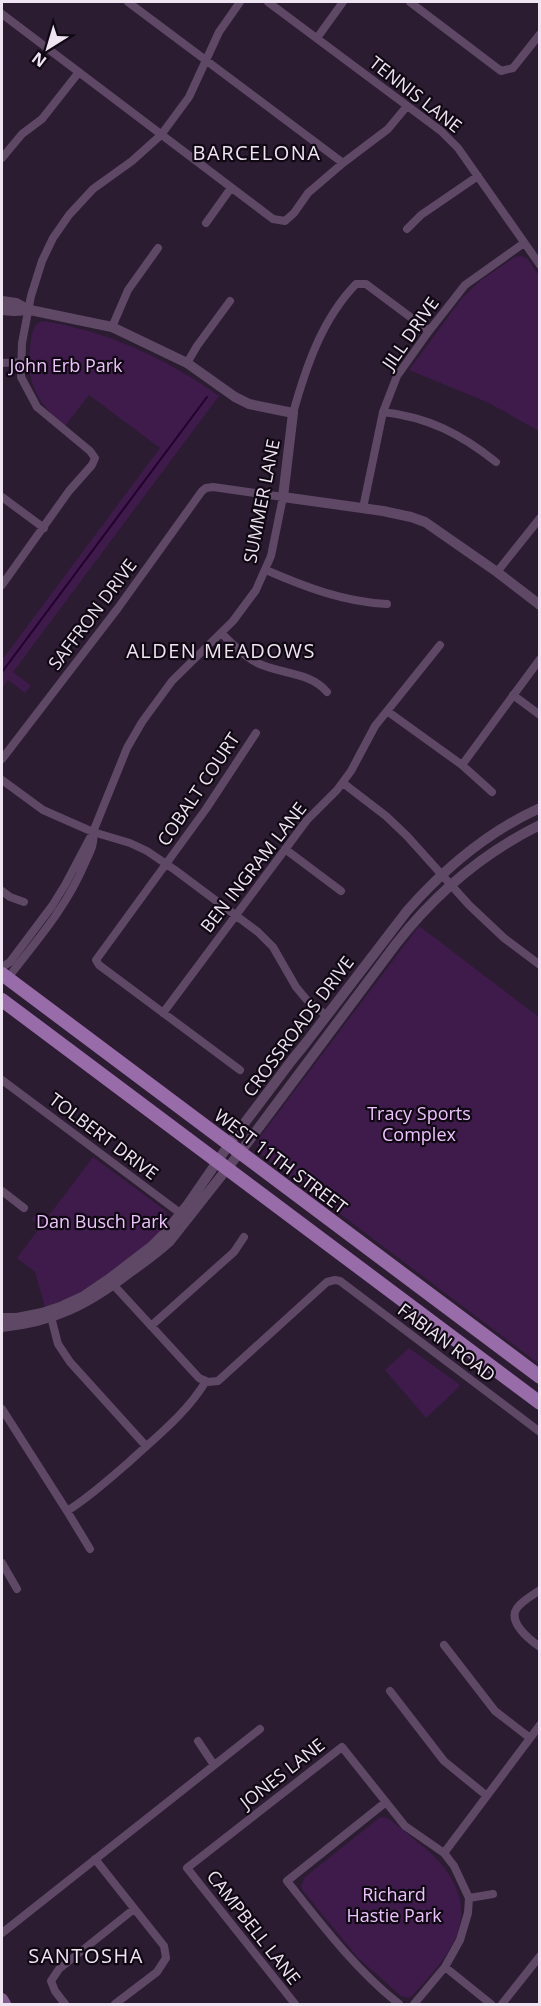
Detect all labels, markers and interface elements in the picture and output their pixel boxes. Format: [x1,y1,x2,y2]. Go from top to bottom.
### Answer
north arrow [18,18,78,78]
text: N [27,47,51,73]
street label: TENNIS LANE [365,50,467,138]
district label: BARCELONA [193,139,321,166]
street label: JILL DRIVE [375,292,444,376]
park label: John Erb Park [7,353,123,377]
street label: SUMMER LANE [237,437,285,565]
street label: SAFFRON DRIVE [42,554,142,674]
district label: ALDEN MEADOWS [126,637,316,664]
street label: COBALT COURT [151,728,245,850]
street label: BEN INGRAM LANE [195,797,311,937]
street label: CROSSROADS DRIVE [237,951,359,1101]
street label: TOLBERT DRIVE [45,1087,163,1185]
park label: Tracy Sports Complex [367,1101,471,1146]
street label: WEST 11TH STREET [210,1103,352,1219]
park label: Dan Busch Park [36,1209,169,1233]
street label: FABIAN ROAD [393,1297,501,1387]
street label: JONES LANE [233,1732,329,1815]
street label: CAMPBELL LANE [202,1865,306,1989]
park label: Richard Hastie Park [346,1882,442,1927]
district label: SANTOSHA [28,1942,144,1969]

